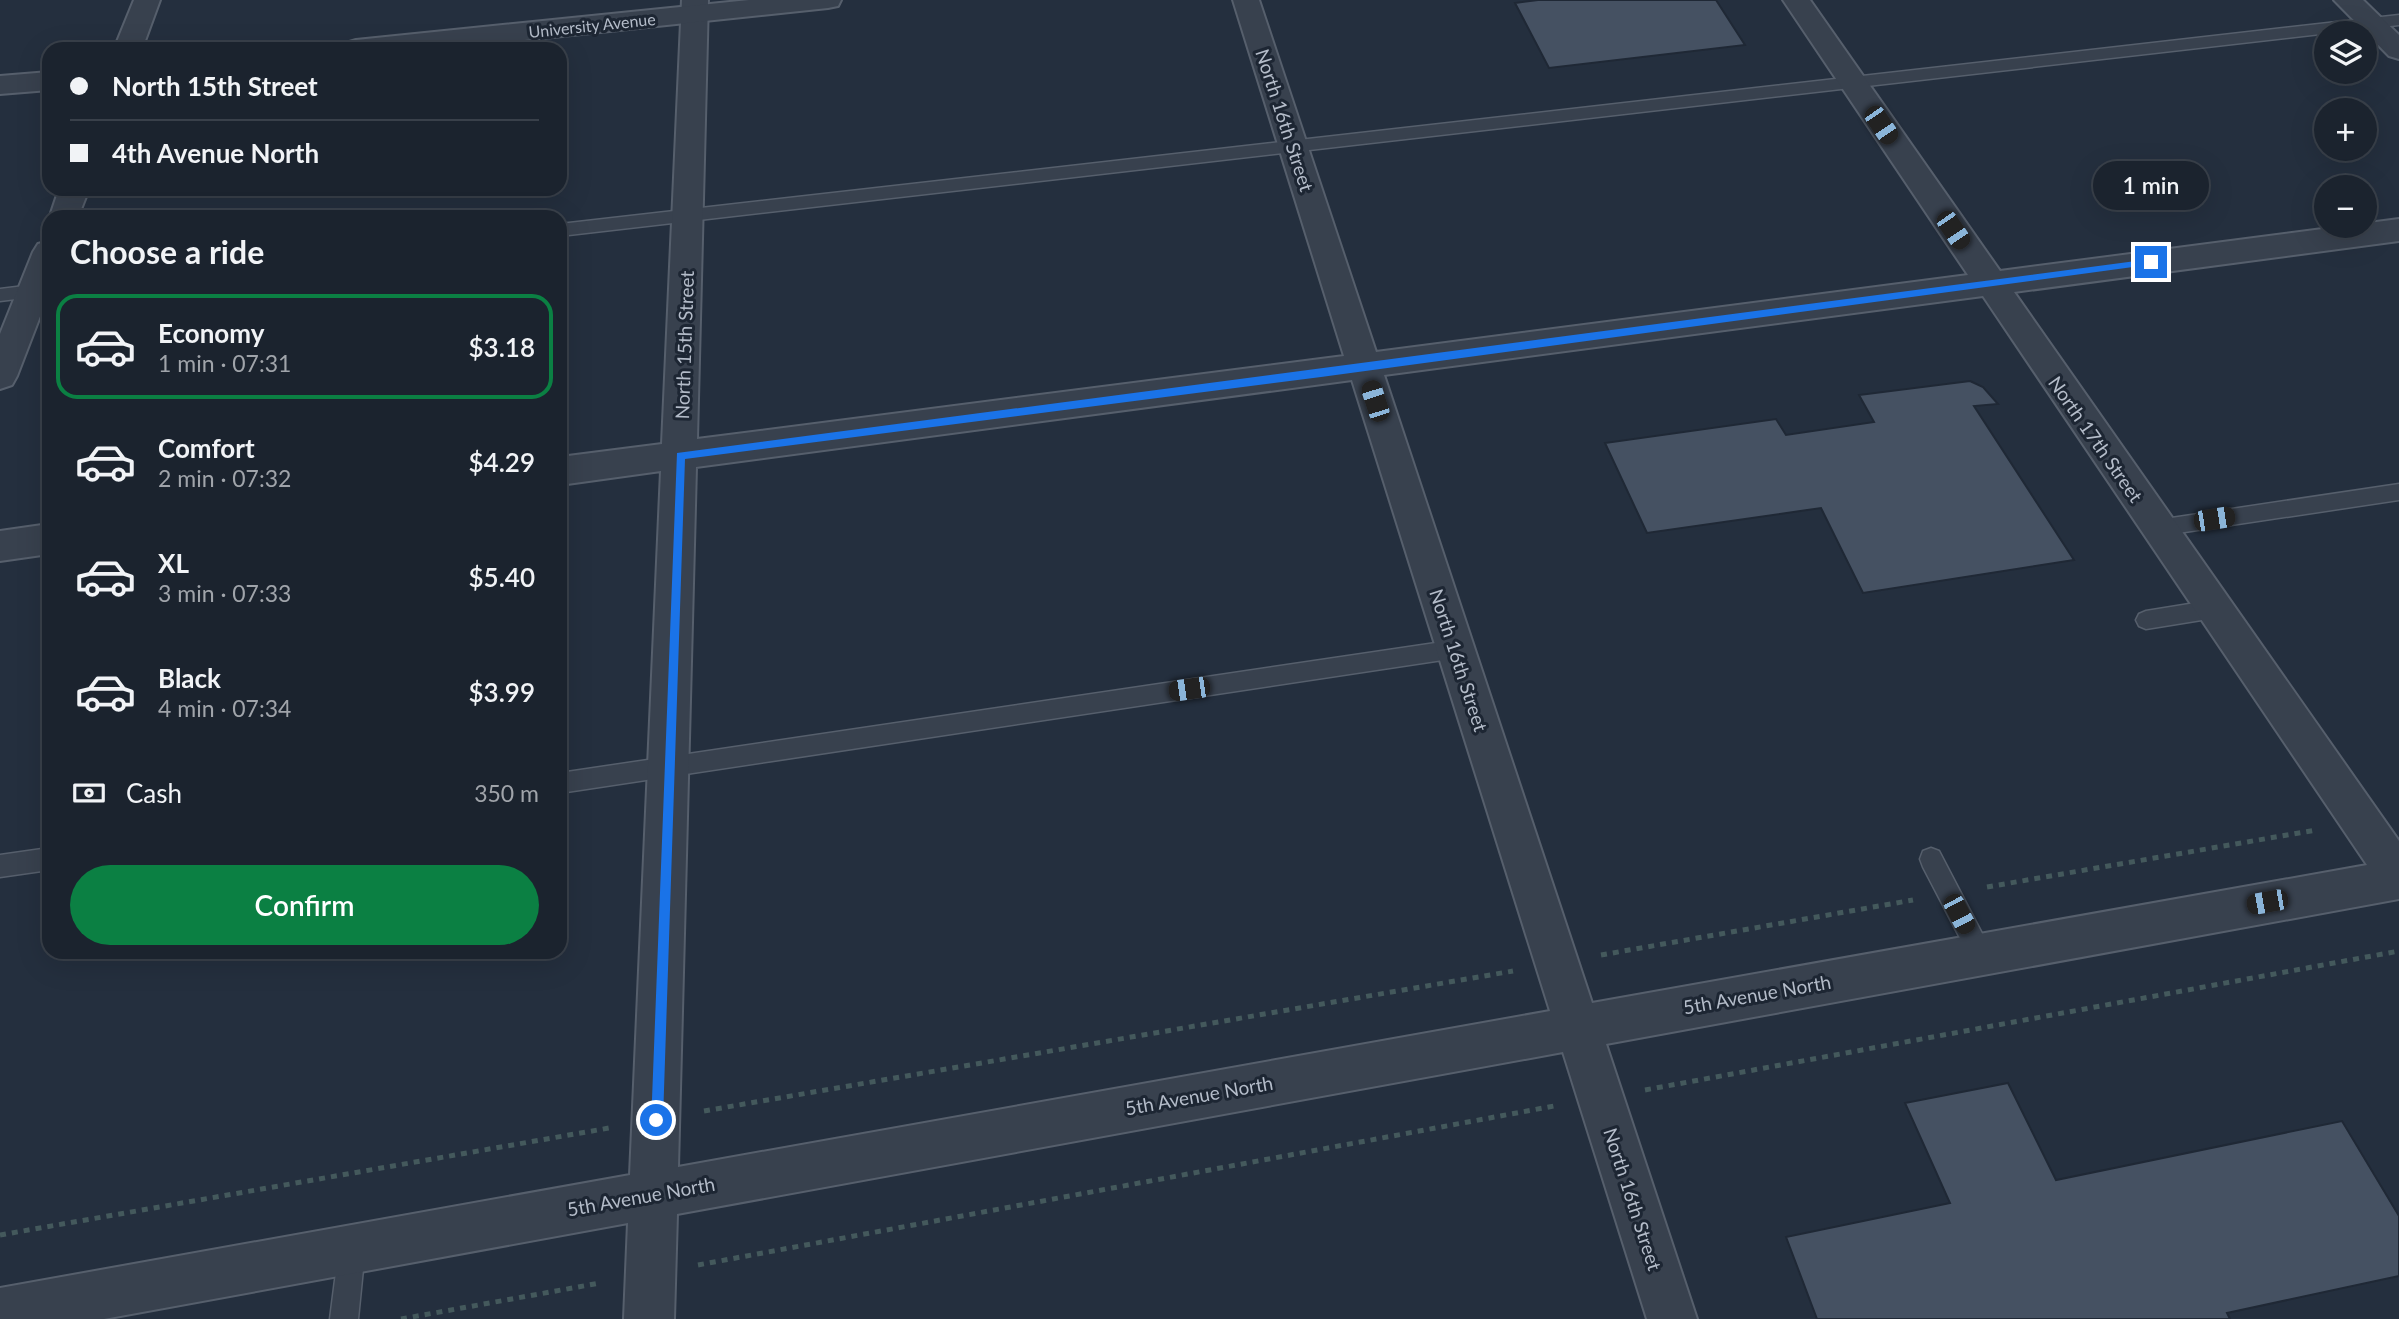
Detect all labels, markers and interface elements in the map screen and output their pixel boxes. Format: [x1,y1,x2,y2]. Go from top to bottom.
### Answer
street label: University Avenue [528,9,656,41]
map controls [2314,21,2377,238]
button: layers [2314,21,2377,84]
street label: North 16th Street [1251,46,1319,194]
text: North 15th Street [112,70,318,102]
button: + [2314,98,2377,161]
car [1861,102,1902,148]
text: 4th Avenue North [112,137,319,169]
callout: 1 min [2093,160,2209,210]
text: 1 min [2123,171,2179,199]
button: − [2314,175,2377,238]
car [1933,207,1974,253]
text: Choose a ride [70,232,264,271]
route end [2135,246,2167,278]
street label: North 15th Street [670,270,698,420]
icon: car [74,315,137,378]
text: Economy [158,317,264,349]
text: $3.18 [469,331,535,363]
text: 1 min · 07:31 [158,349,291,377]
street label: North 17th Street [2044,372,2148,507]
car [1359,378,1392,424]
icon: car [74,430,137,493]
text: Comfort [158,432,255,464]
text: $4.29 [469,446,535,478]
text: 2 min · 07:32 [158,464,291,492]
car [2192,505,2237,533]
icon: car [74,545,137,608]
text: XL [158,547,189,579]
text: $5.40 [469,561,535,593]
text: 3 min · 07:33 [158,579,291,607]
street label: North 16th Street [1425,586,1493,734]
icon: car [74,660,137,723]
text: Black [158,662,221,694]
text: $3.99 [469,676,535,708]
car [1167,676,1212,702]
text: 4 min · 07:34 [158,694,291,722]
icon: cash [70,774,108,812]
text: Cash [126,777,182,809]
text: 350 m [474,779,539,807]
button: Confirm [70,865,539,945]
car [2245,888,2290,916]
car [1940,891,1979,937]
street label: 5th Avenue North [1681,970,1833,1018]
street label: 5th Avenue North [1123,1071,1275,1119]
route start [640,1104,672,1136]
street label: North 16th Street [1599,1125,1667,1273]
street label: 5th Avenue North [565,1172,717,1220]

